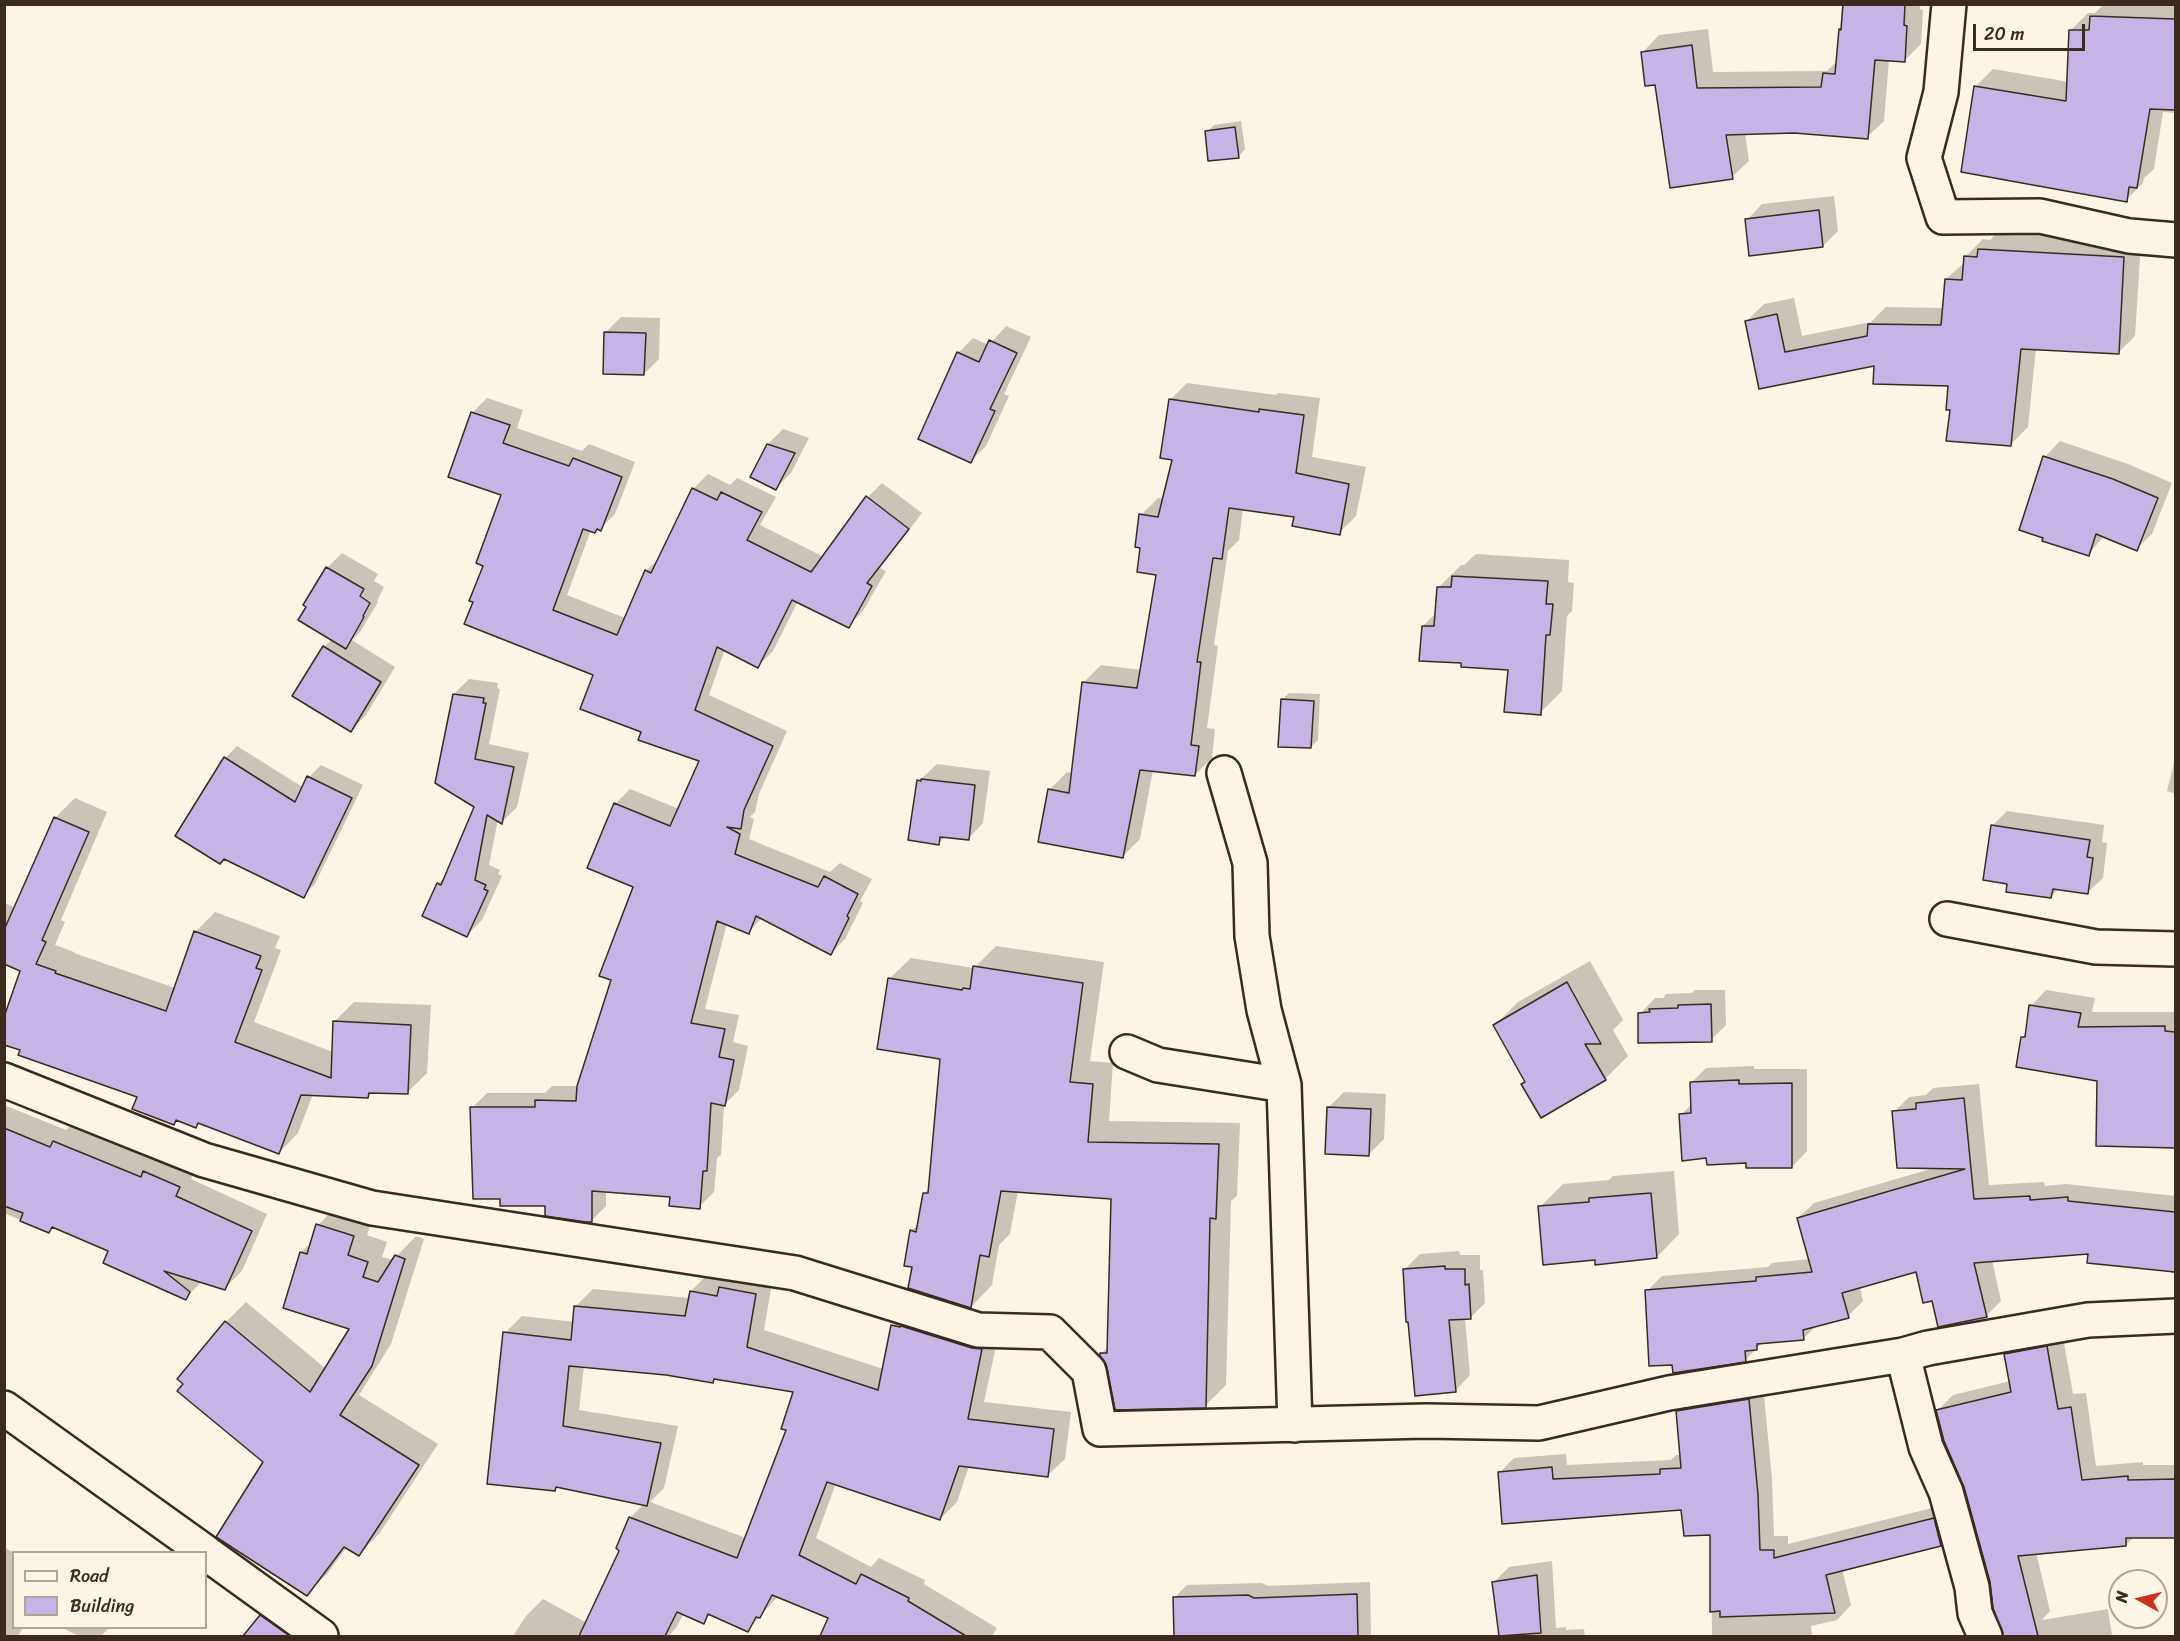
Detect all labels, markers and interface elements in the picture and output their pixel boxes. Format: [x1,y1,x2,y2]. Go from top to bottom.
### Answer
scale bar [1976,12,2088,50]
text: 20 m [1984,18,2024,50]
legend [12,1551,207,1629]
text: Road [70,1560,109,1592]
north arrow [2108,1569,2168,1629]
text: N [2107,1589,2137,1604]
text: Building [70,1590,134,1622]

